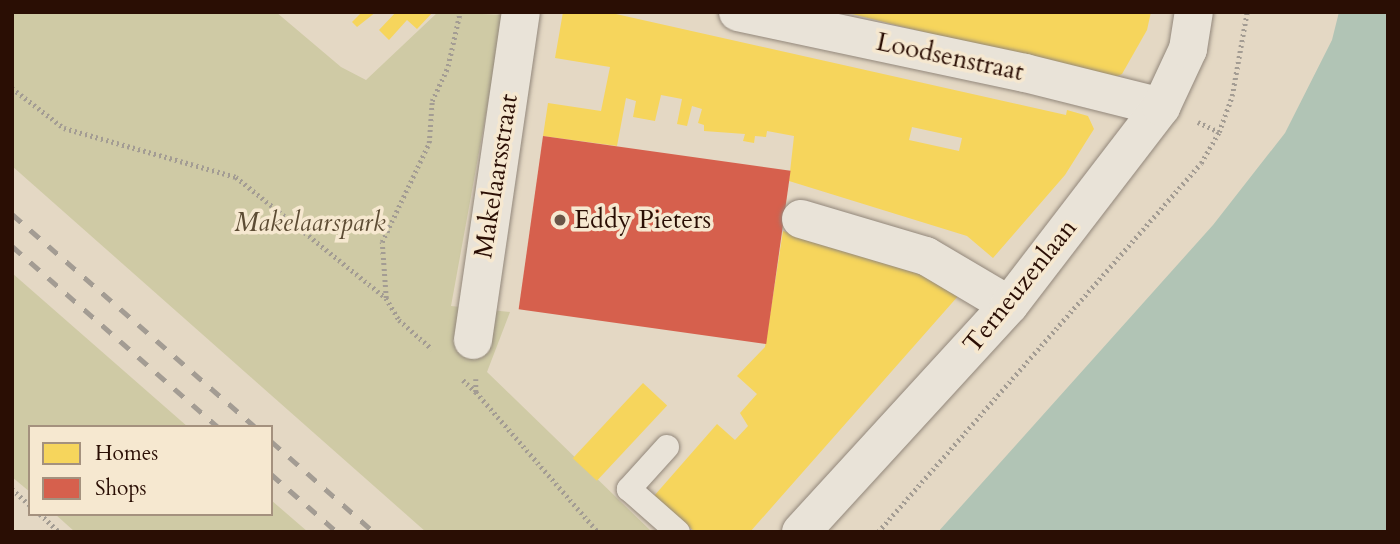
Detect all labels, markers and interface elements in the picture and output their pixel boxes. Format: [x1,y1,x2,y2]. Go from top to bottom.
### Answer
street label: Loodsenstraat [873,26,1027,88]
street label: Makelaarsstraat [468,92,524,260]
place label: Eddy Pieters [574,204,711,236]
park label: Makelaarspark [234,207,386,239]
marker: Eddy Pieters [552,212,568,228]
street label: Terneuzenlaan [957,213,1083,359]
legend [28,425,273,516]
text: Homes [95,439,158,468]
text: Shops [95,474,147,503]

